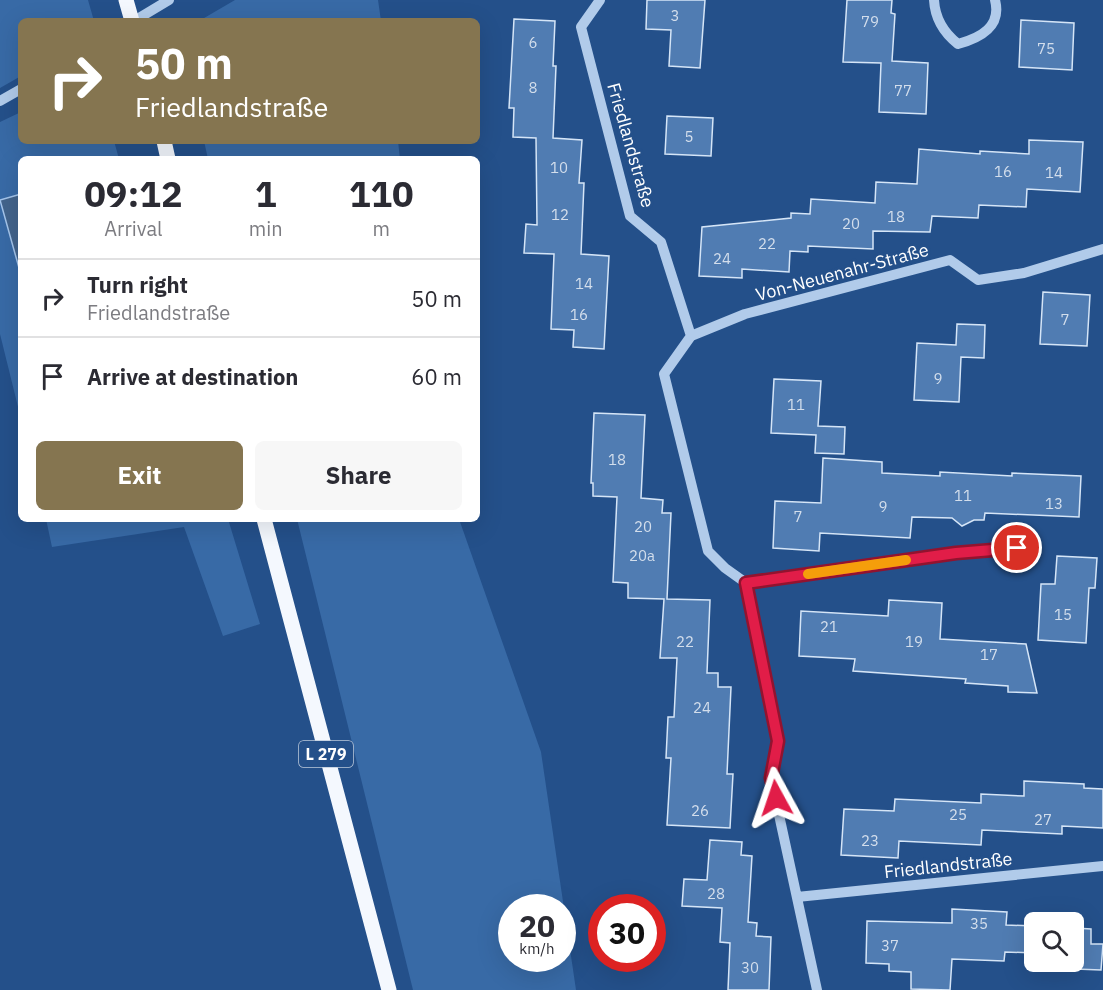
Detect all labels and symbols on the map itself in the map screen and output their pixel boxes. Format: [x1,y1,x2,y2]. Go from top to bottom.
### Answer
house number: 3 [670,6,680,25]
house number: 79 [861,12,879,31]
house number: 6 [528,33,538,52]
house number: 75 [1037,39,1055,58]
house number: 8 [528,78,538,97]
street label: Friedlandstraße [602,80,660,210]
house number: 77 [894,81,912,100]
house number: 5 [684,127,694,146]
house number: 10 [550,158,568,177]
house number: 16 [994,162,1012,181]
house number: 14 [1045,163,1063,182]
house number: 12 [551,205,569,224]
house number: 18 [887,207,905,226]
house number: 20 [842,214,860,233]
house number: 22 [758,234,776,253]
street label: Von-Neuenahr-Straße [753,238,931,306]
house number: 24 [713,249,731,268]
house number: 14 [575,274,593,293]
house number: 16 [570,305,588,324]
house number: 7 [1060,310,1070,329]
house number: 9 [933,369,943,388]
house number: 11 [787,395,805,414]
house number: 18 [608,450,626,469]
house number: 11 [954,486,972,505]
house number: 13 [1045,494,1063,513]
house number: 9 [878,497,888,516]
house number: 7 [793,507,803,526]
house number: 20 [634,517,652,536]
pin [991,522,1042,573]
house number: 20a [629,546,655,565]
house number: 15 [1054,605,1072,624]
house number: 21 [820,617,838,636]
house number: 22 [676,632,694,651]
house number: 19 [905,632,923,651]
house number: 17 [980,645,998,664]
house number: 24 [693,698,711,717]
road number: L 279 [299,741,353,767]
position arrow [744,766,808,830]
house number: 26 [691,801,709,820]
house number: 25 [949,805,967,824]
house number: 27 [1034,810,1052,829]
house number: 23 [861,831,879,850]
street label: Friedlandstraße [883,847,1013,883]
house number: 28 [707,884,725,903]
speed limit sign: 30 [588,894,666,972]
house number: 35 [970,914,988,933]
house number: 37 [881,936,899,955]
house number: 30 [741,958,759,977]

